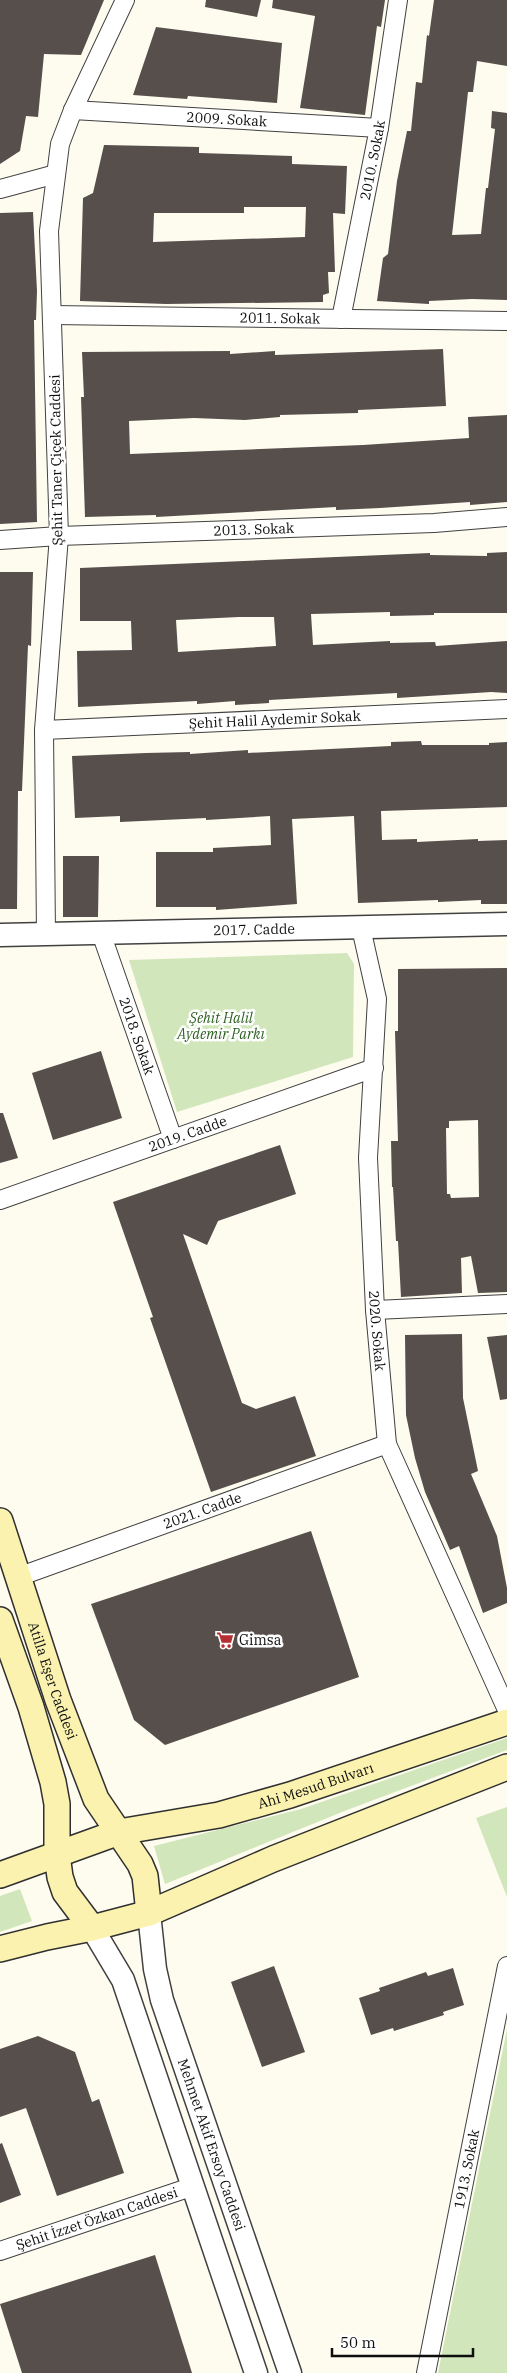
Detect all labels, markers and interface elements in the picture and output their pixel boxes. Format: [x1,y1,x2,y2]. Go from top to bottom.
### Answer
street label: 2009. Sokak [186,108,268,130]
street label: 2010. Sokak [356,118,389,201]
street label: 2011. Sokak [239,308,321,328]
street label: Şehit Taner Çiçek Caddesi [46,374,66,546]
street label: 2013. Sokak [213,519,295,540]
street label: Şehit Halil Aydemir Sokak [188,707,362,732]
street label: 2017. Cadde [213,920,295,939]
street label: 2018. Sokak [115,995,159,1078]
park label: Şehit Halil Aydemir Parkı [176,1009,265,1043]
street label: 2019. Cadde [146,1112,229,1156]
street label: 2020. Sokak [365,1290,389,1373]
street label: 2021. Cadde [161,1488,244,1533]
street label: Atilla Eşer Caddesi [24,1619,81,1742]
supermarket icon: Gimsa [215,1630,235,1650]
place label: Gimsa [239,1631,282,1649]
street label: Ahi Mesud Bulvarı [256,1759,376,1813]
street label: Mehmet Akif Ersoy Caddesi [174,2056,249,2233]
street label: 1913. Sokak [450,2127,483,2210]
street label: Şehit İzzet Özkan Caddesi [14,2183,180,2254]
scale bar [332,2326,473,2358]
text: 50 m [340,2333,376,2352]

